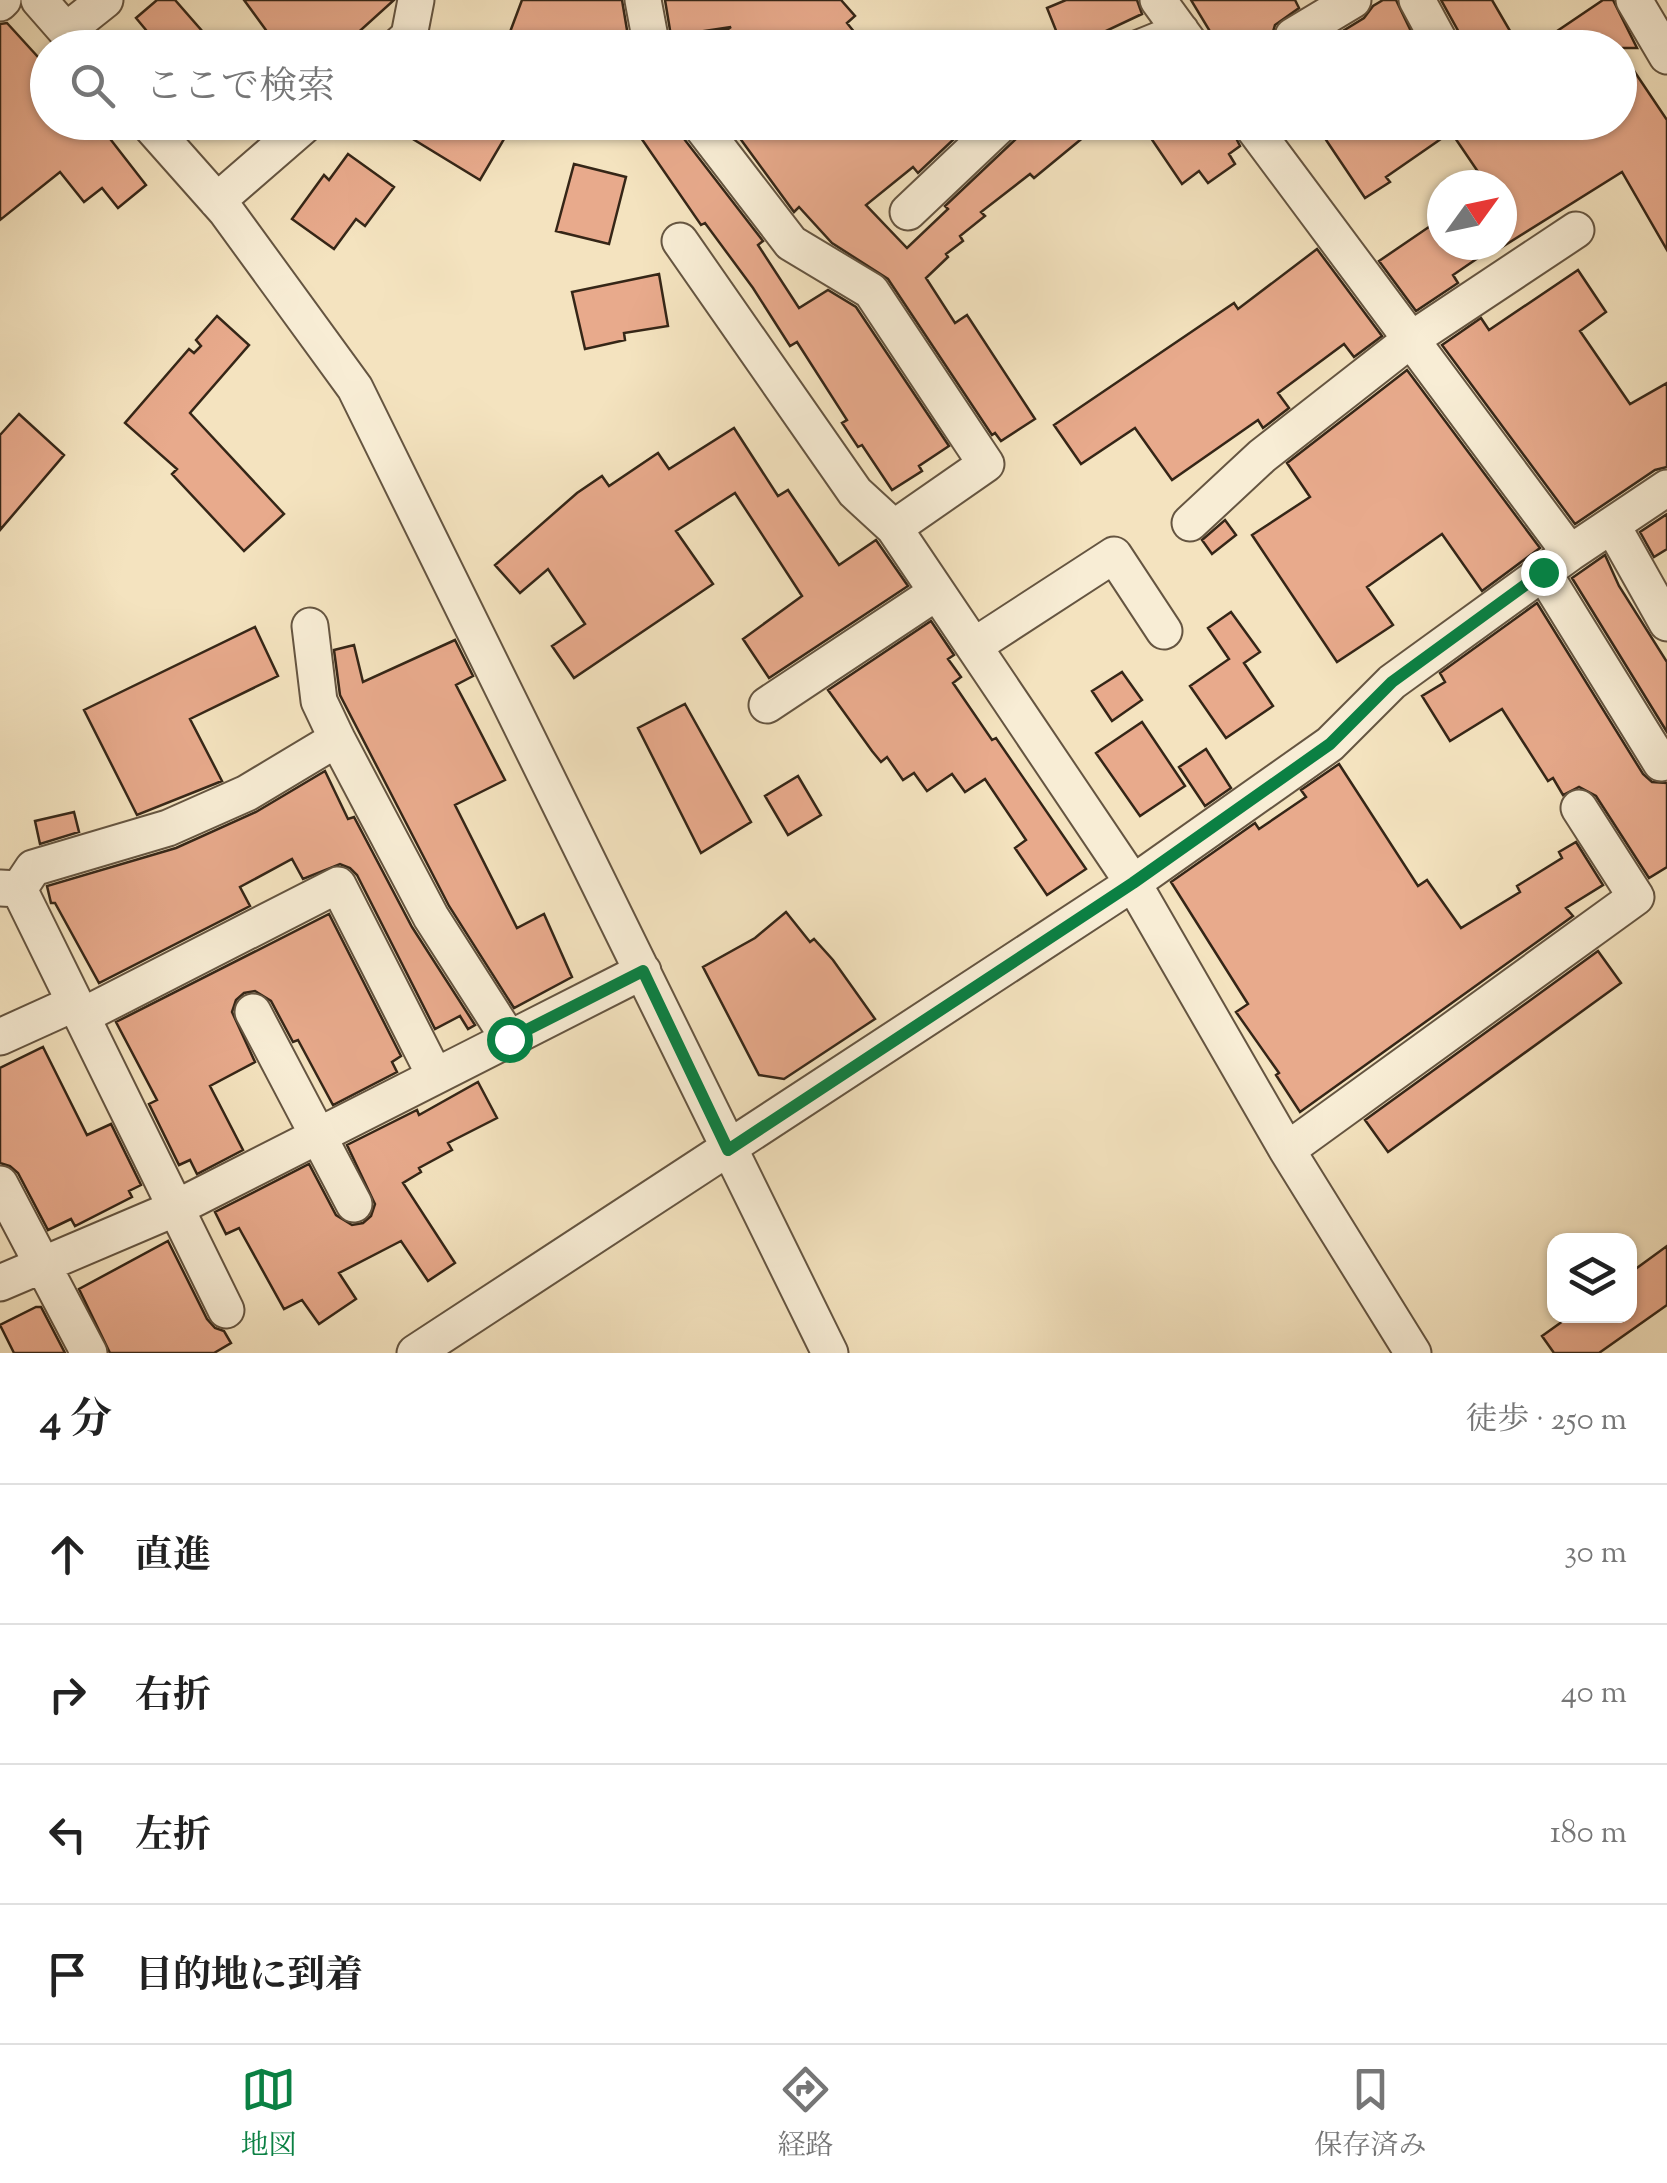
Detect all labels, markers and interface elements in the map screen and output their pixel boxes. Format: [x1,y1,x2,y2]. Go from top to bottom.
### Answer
search box [30,30,1637,140]
icon: search [65,58,120,113]
text: ここで検索 [145,62,335,116]
north arrow [1427,170,1517,260]
route end [1521,550,1567,596]
route start [487,1017,533,1063]
map controls [1547,1233,1637,1323]
button: layers [1547,1233,1637,1323]
text: 4 分 [40,1392,112,1452]
text: 徒歩 · 250 m [1465,1398,1627,1444]
icon: ahead [40,1527,95,1582]
text: 直進 [135,1531,211,1585]
text: 30 m [1564,1531,1627,1577]
icon: right [40,1667,95,1722]
text: 右折 [135,1671,211,1725]
text: 40 m [1561,1671,1627,1717]
icon: left [40,1807,95,1862]
text: 左折 [135,1811,211,1865]
text: 180 m [1550,1811,1627,1857]
icon: arrive [40,1947,95,2002]
text: 目的地に到着 [135,1951,363,2005]
tab: 地図 [240,2062,297,2167]
tab: 経路 [777,2062,834,2167]
tab: 保存済み [1314,2062,1427,2167]

